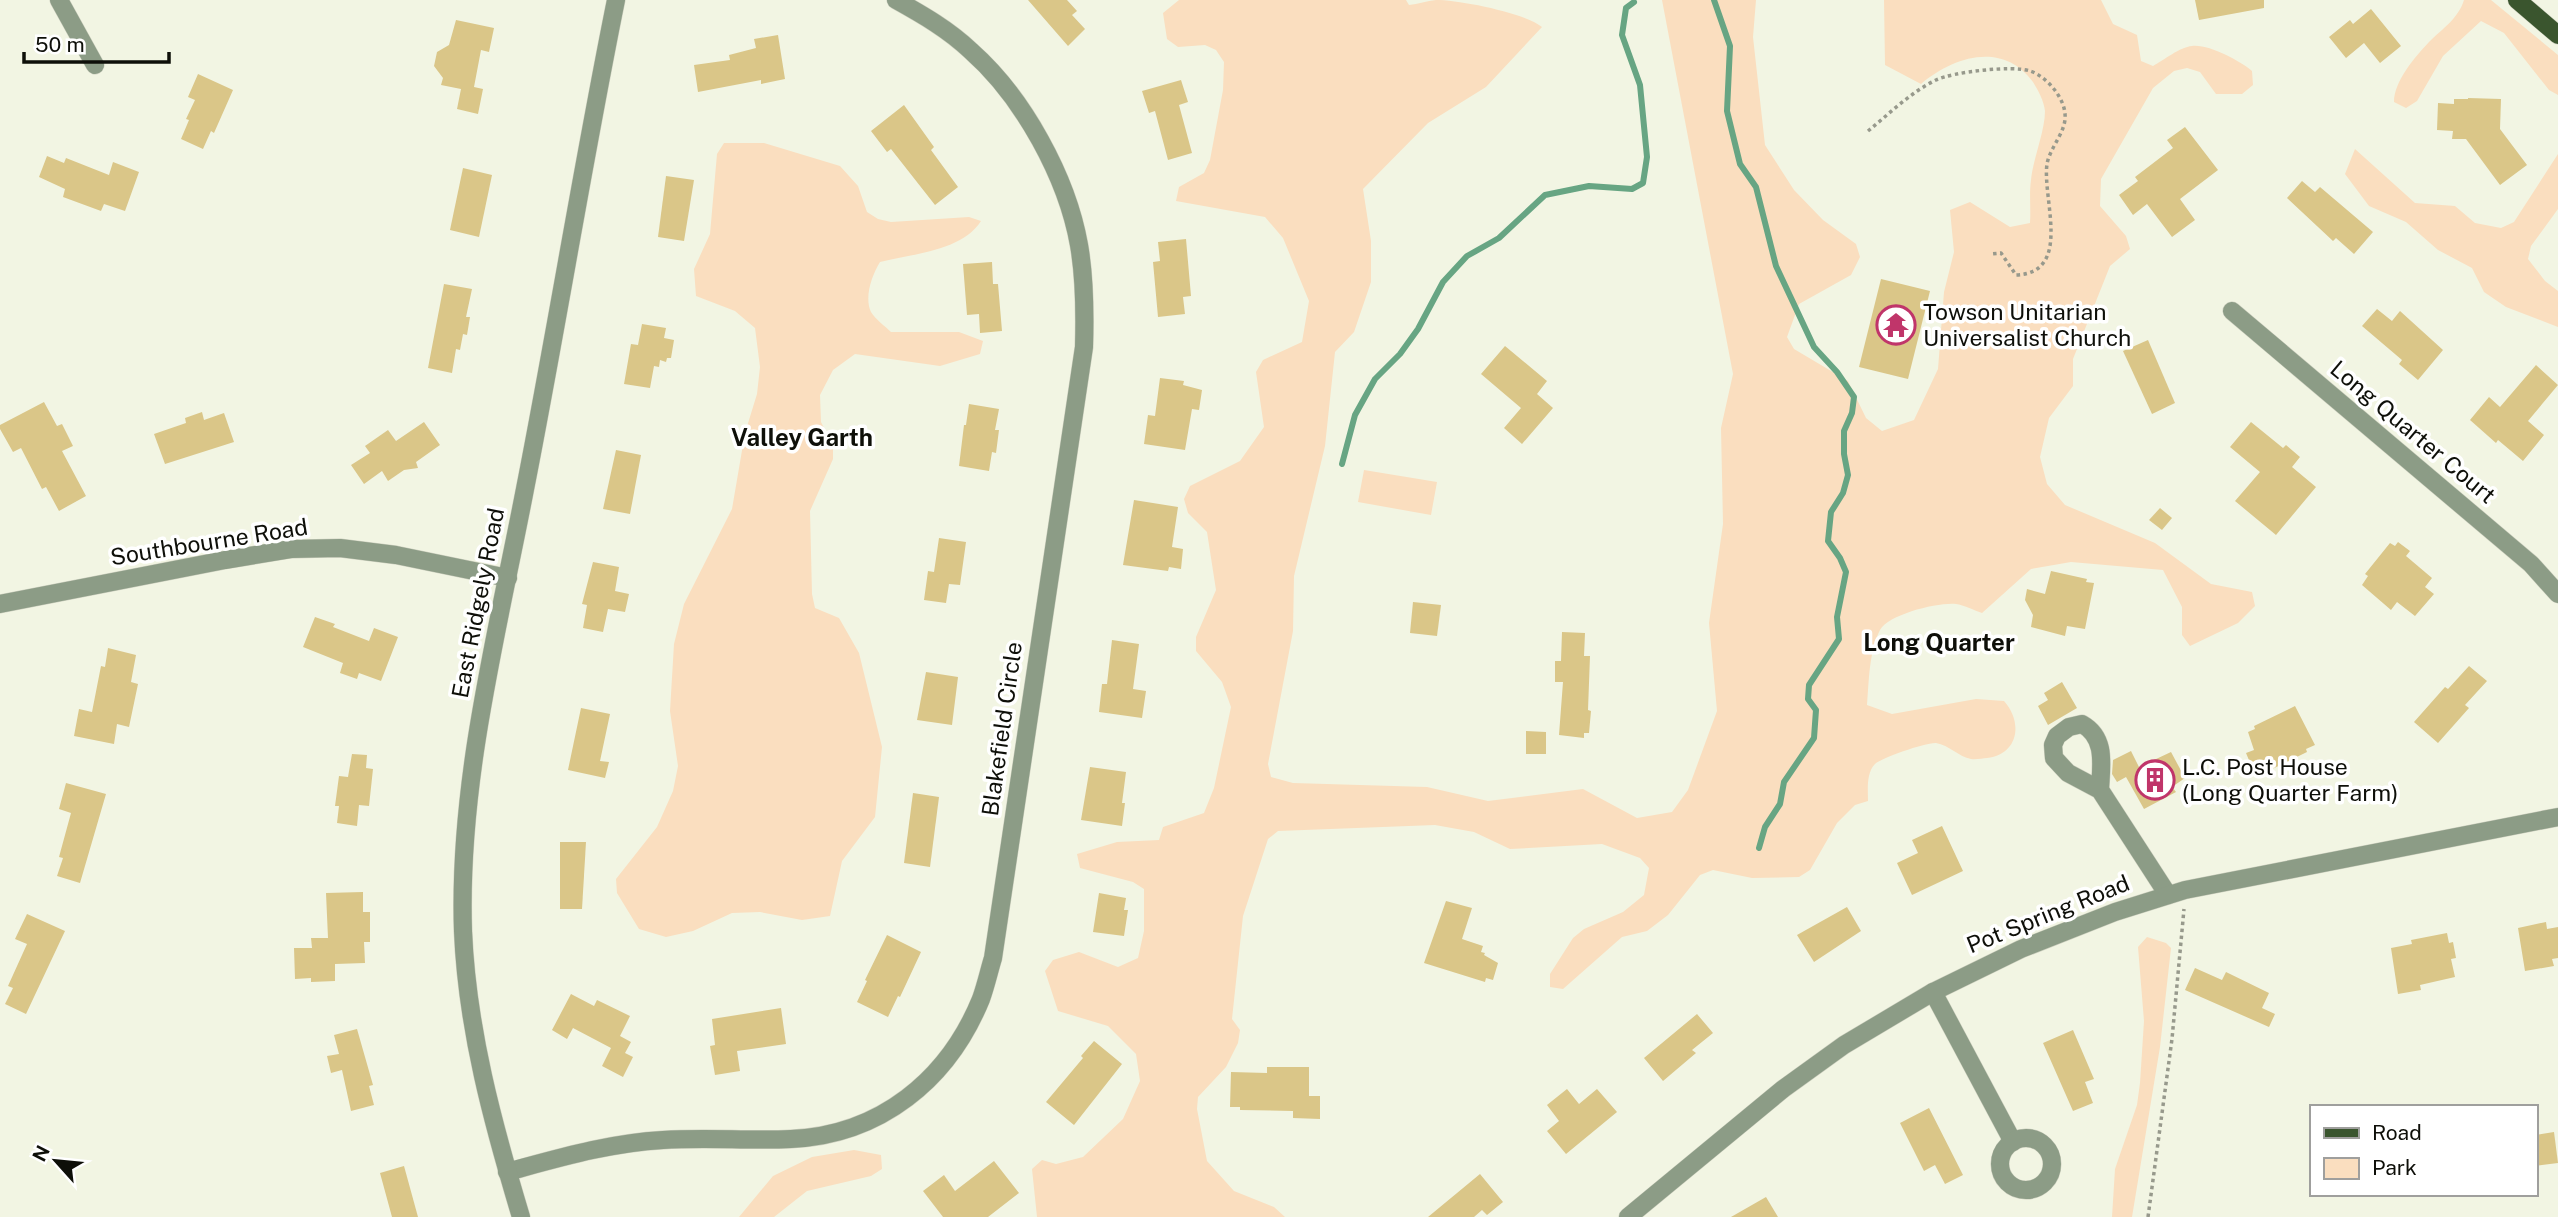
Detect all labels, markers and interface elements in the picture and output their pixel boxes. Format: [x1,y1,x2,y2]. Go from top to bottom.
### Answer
scale bar [24,21,170,65]
text: 50 m [35,32,85,57]
place label: Towson Unitarian Universalist Church [1923,298,2131,351]
temple icon: Towson Unitarian Universalist Church [1875,304,1917,346]
street label: Long Quarter Court [2325,355,2501,509]
district label: Valley Garth [731,423,873,451]
street label: East Ridgely Road [446,506,509,700]
street label: Southbourne Road [108,513,309,570]
district label: Long Quarter [1863,628,2015,656]
street label: Blakefield Circle [976,640,1027,818]
place label: L.C. Post House (Long Quarter Farm) [2182,753,2398,806]
building icon: L.C. Post House (Long Quarter Farm) [2134,759,2176,801]
street label: Pot Spring Road [1963,869,2133,958]
legend [2310,1105,2537,1196]
text: Road [2372,1120,2422,1145]
north arrow [21,1126,91,1196]
text: N [28,1142,54,1165]
text: Park [2372,1155,2417,1180]

